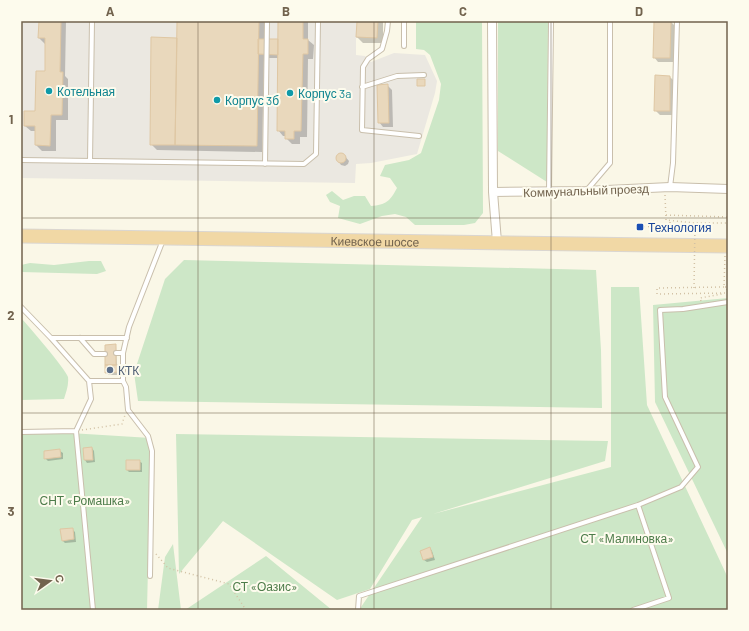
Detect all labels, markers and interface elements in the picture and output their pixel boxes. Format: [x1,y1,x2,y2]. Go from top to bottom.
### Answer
text: A [106,3,115,19]
text: B [282,3,290,19]
text: C [459,3,467,19]
text: D [635,3,643,19]
place label: Котельная [57,84,115,98]
marker: Котельная [44,86,54,96]
place label: Корпус 3a [298,86,351,101]
marker: Корпус 3a [285,88,295,98]
place label: Корпус 3б [225,93,279,108]
marker: Корпус 3б [212,95,222,105]
text: 1 [9,111,13,127]
street label: Коммунальный проезд [523,181,649,200]
place label: Технология [648,220,712,234]
marker: Технология [635,222,645,232]
street label: Киевское шоссе [330,233,420,249]
text: 2 [7,307,15,323]
place label: КТК [118,363,139,377]
marker: КТК [105,365,115,375]
park label: СНТ «Ромашка» [40,493,130,507]
text: 3 [7,503,15,519]
park label: СТ «Малиновка» [580,531,674,545]
north arrow [30,561,70,601]
text: С [53,573,67,584]
park label: СТ «Оазис» [232,579,298,593]

